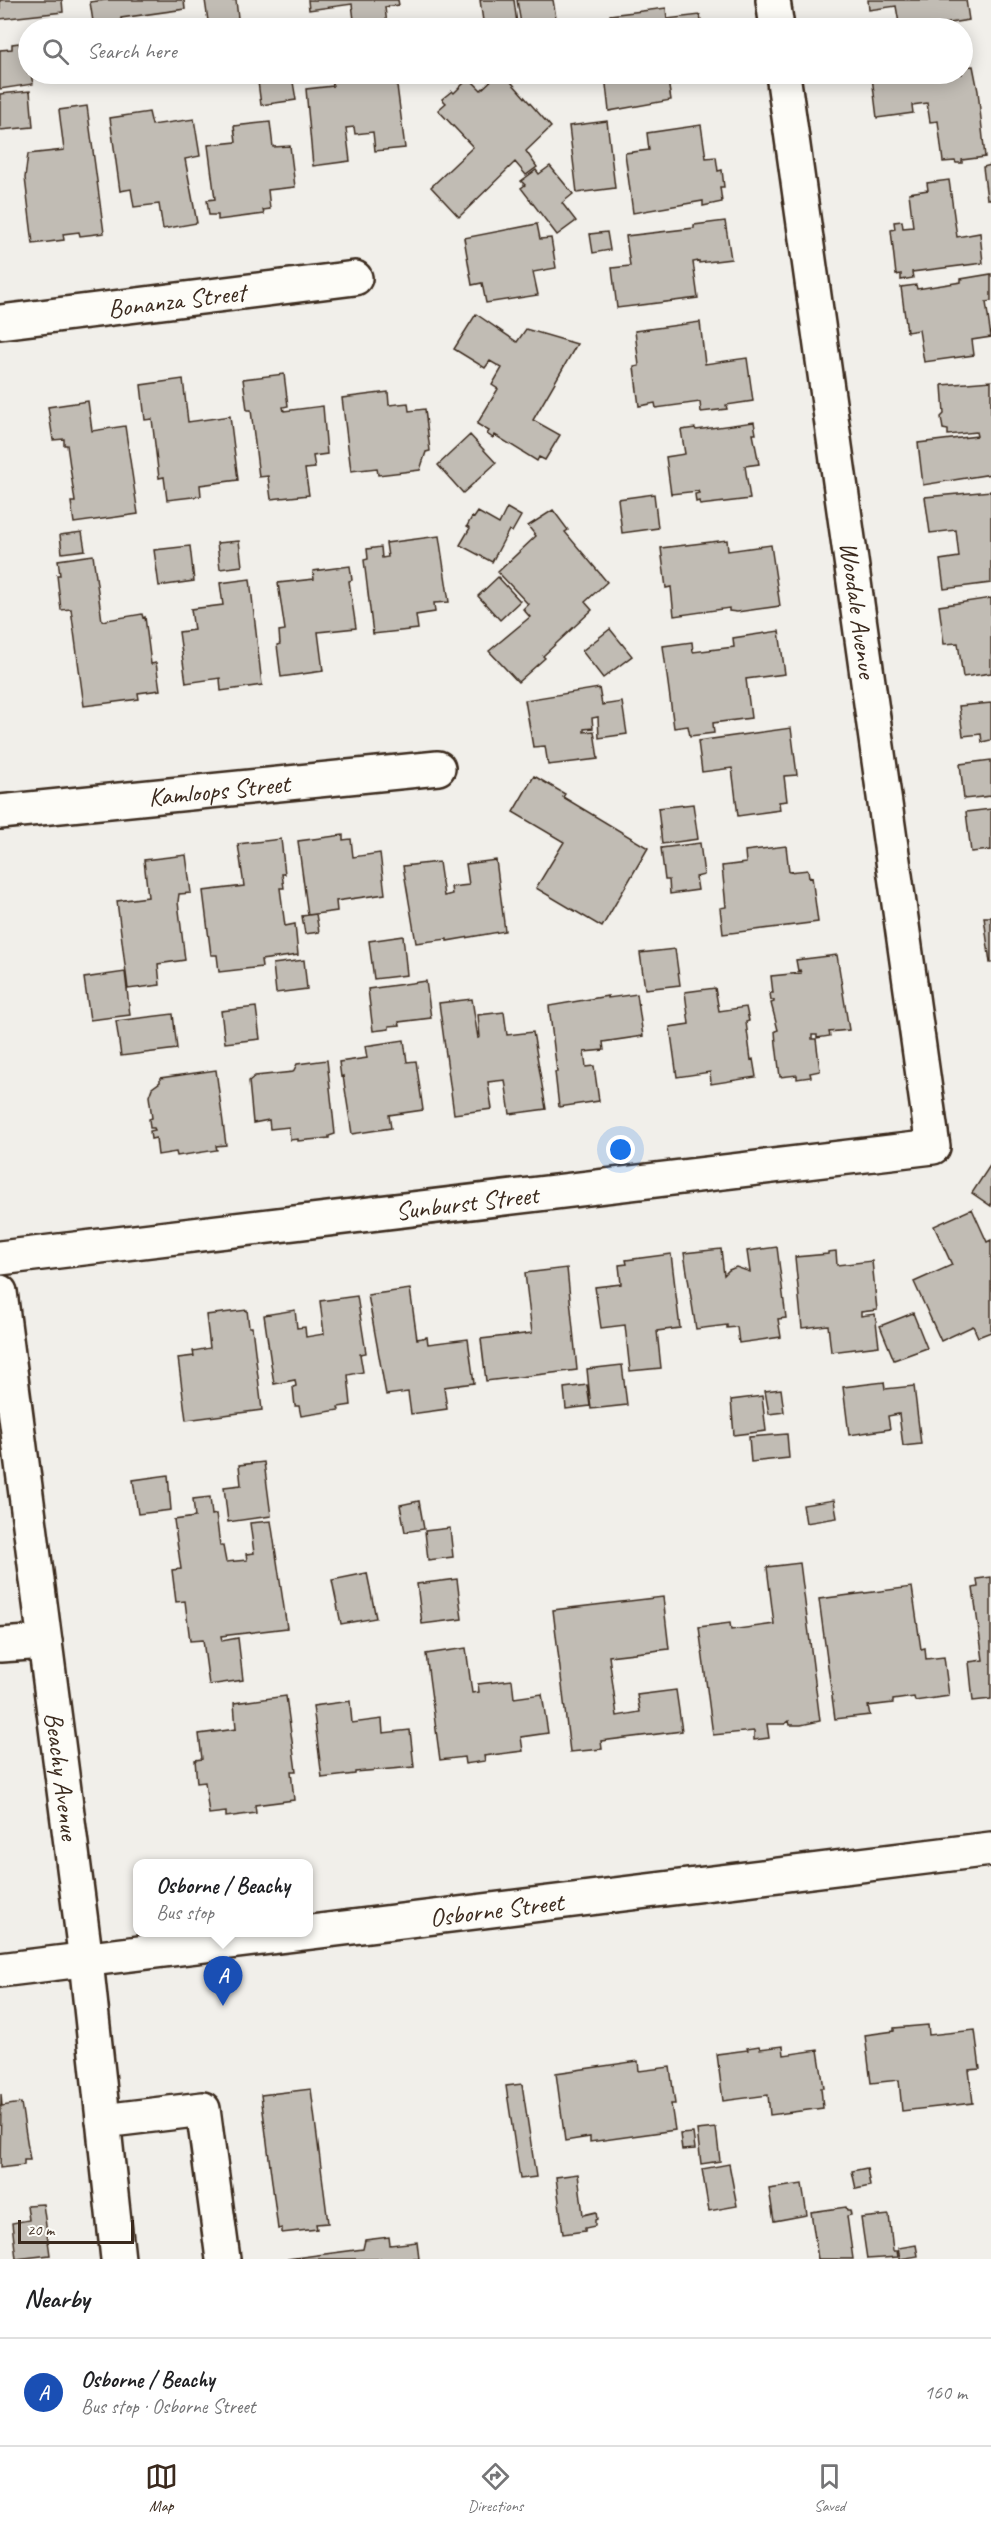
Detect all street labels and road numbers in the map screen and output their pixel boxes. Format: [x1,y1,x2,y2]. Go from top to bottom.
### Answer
street label: Bonanza Street [106,275,251,325]
street label: Woodale Avenue [832,540,884,683]
street label: Kamloops Street [147,766,293,814]
street label: Sunburst Street [393,1177,542,1227]
street label: Beachy Avenue [38,1710,87,1843]
street label: Osborne Street [428,1885,567,1934]

